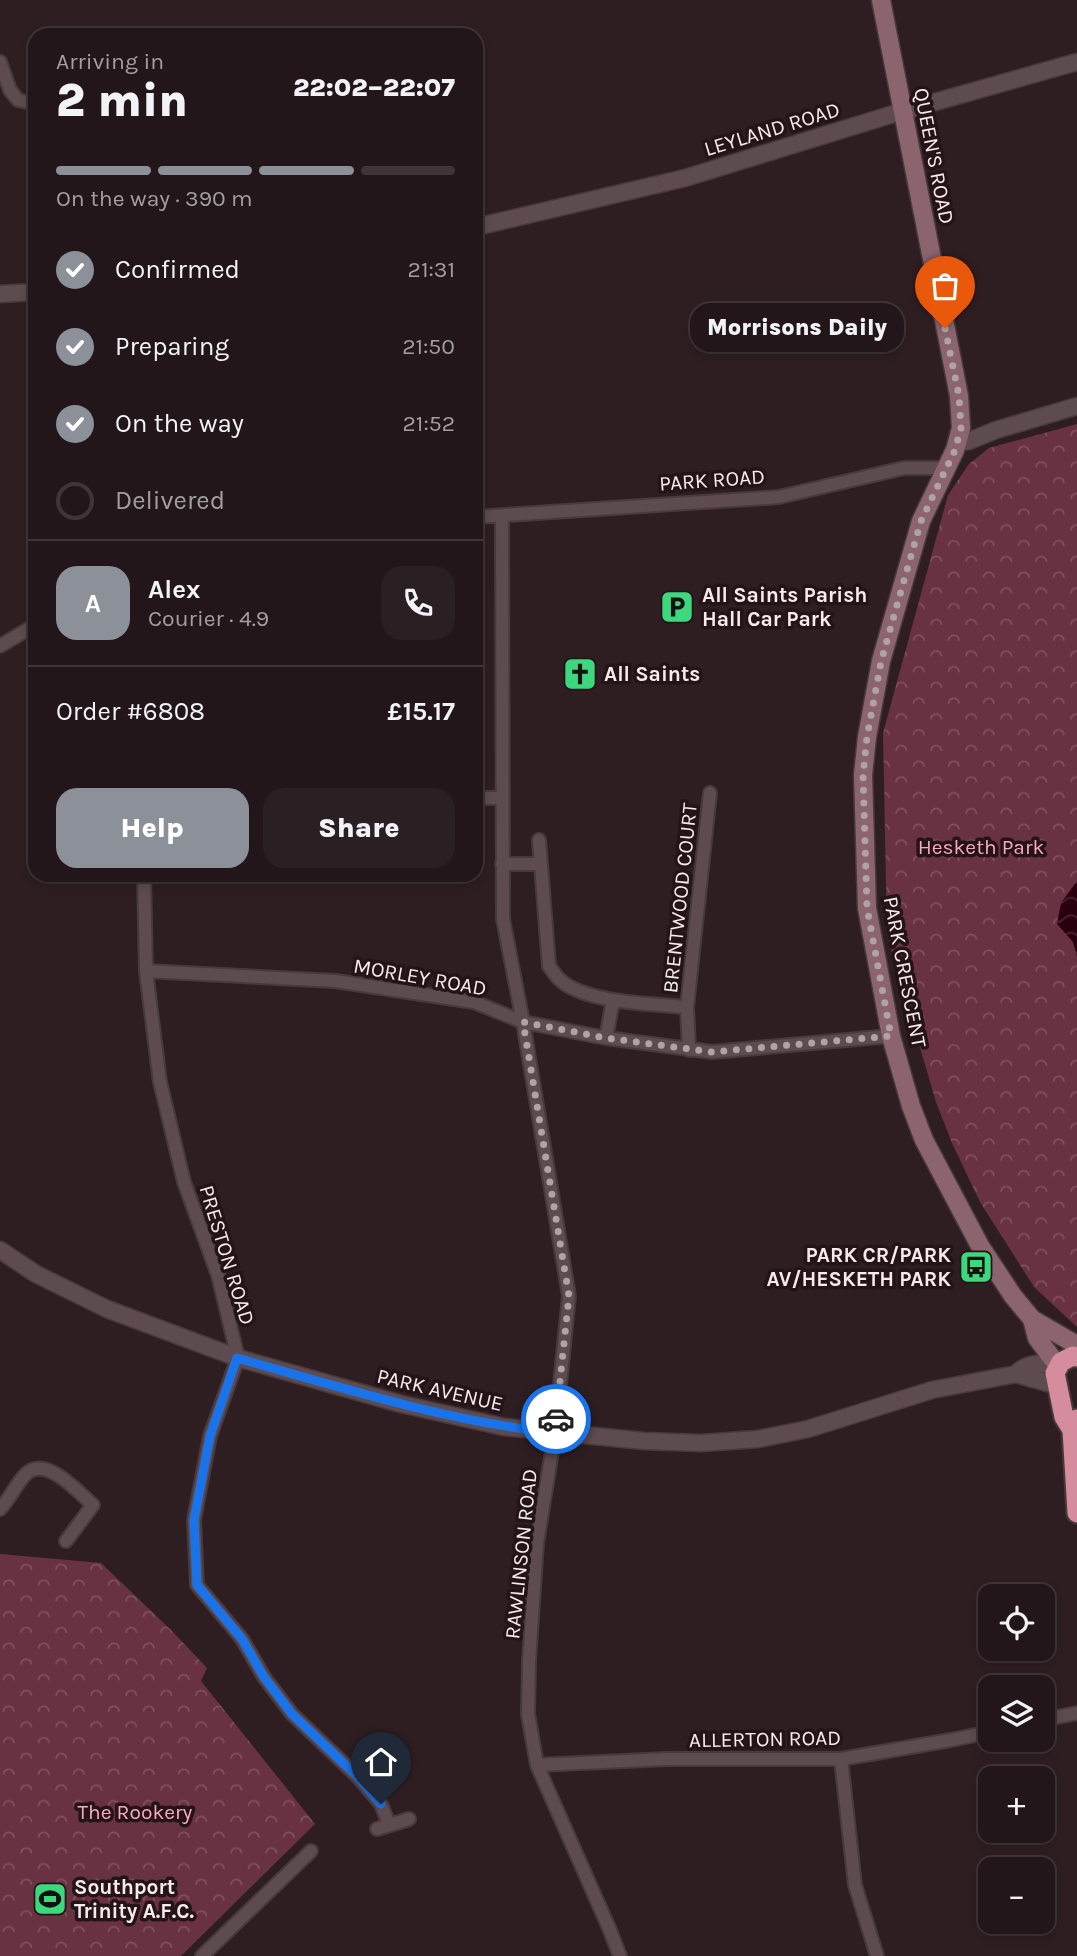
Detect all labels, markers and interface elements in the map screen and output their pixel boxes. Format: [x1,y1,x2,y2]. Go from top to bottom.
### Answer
text: Arriving in [56,48,164,75]
text: 22:02–22:07 [293,72,455,103]
text: 2 min [56,74,188,128]
street label: QUEEN'S ROAD [909,86,959,226]
street label: LEYLAND ROAD [701,97,843,161]
text: On the way · 390 m [56,185,253,212]
icon: check [56,251,94,289]
text: Confirmed [115,254,240,285]
text: 21:31 [408,256,455,283]
pin [915,256,975,328]
icon: bag [926,267,964,305]
callout: Morrisons Daily [690,304,903,352]
text: Morrisons Daily [707,314,887,341]
icon: check [56,328,94,366]
text: Preparing [115,331,229,362]
text: 21:50 [402,333,455,360]
icon: check [56,405,94,443]
text: On the way [115,408,244,439]
text: 21:52 [402,410,455,437]
street label: PARK ROAD [658,464,766,496]
text: Delivered [115,485,225,516]
button: phone [381,566,455,640]
text: Alex [148,574,200,605]
place label: All Saints Parish Hall Car Park [702,583,867,631]
text: A [85,588,101,619]
parking icon: All Saints Parish Hall Car Park [658,588,696,626]
text: Courier · 4.9 [148,605,269,632]
church icon: All Saints [561,655,599,693]
place label: All Saints [604,662,700,686]
text: Order #6808 [56,696,205,727]
text: £15.17 [387,696,455,727]
button: Help [56,788,249,868]
button: Share [263,788,455,868]
street label: BRENTWOOD COURT [658,801,702,994]
park label: Hesketh Park [918,835,1044,859]
street label: PARK CRESCENT [879,894,931,1050]
street label: MORLEY ROAD [352,953,488,1001]
street label: PRESTON ROAD [194,1182,260,1328]
place label: PARK CR/PARK AV/HESKETH PARK [766,1243,951,1291]
bus stop icon: PARK CR/PARK AV/HESKETH PARK [957,1248,995,1286]
street label: PARK AVENUE [375,1364,505,1416]
courier [521,1384,591,1454]
icon: car [537,1400,575,1438]
street label: RAWLINSON ROAD [500,1468,542,1640]
map controls [978,1584,1055,1934]
button: locate [978,1584,1055,1661]
button: layers [978,1675,1055,1752]
street label: ALLERTON ROAD [689,1726,841,1752]
pin [351,1732,411,1804]
icon: home [362,1743,400,1781]
button: + [978,1766,1055,1843]
park label: The Rookery [78,1800,193,1824]
button: − [978,1857,1055,1934]
place label: Southport Trinity A.F.C. [74,1875,194,1923]
sports icon: Southport Trinity A.F.C. [31,1880,69,1918]

